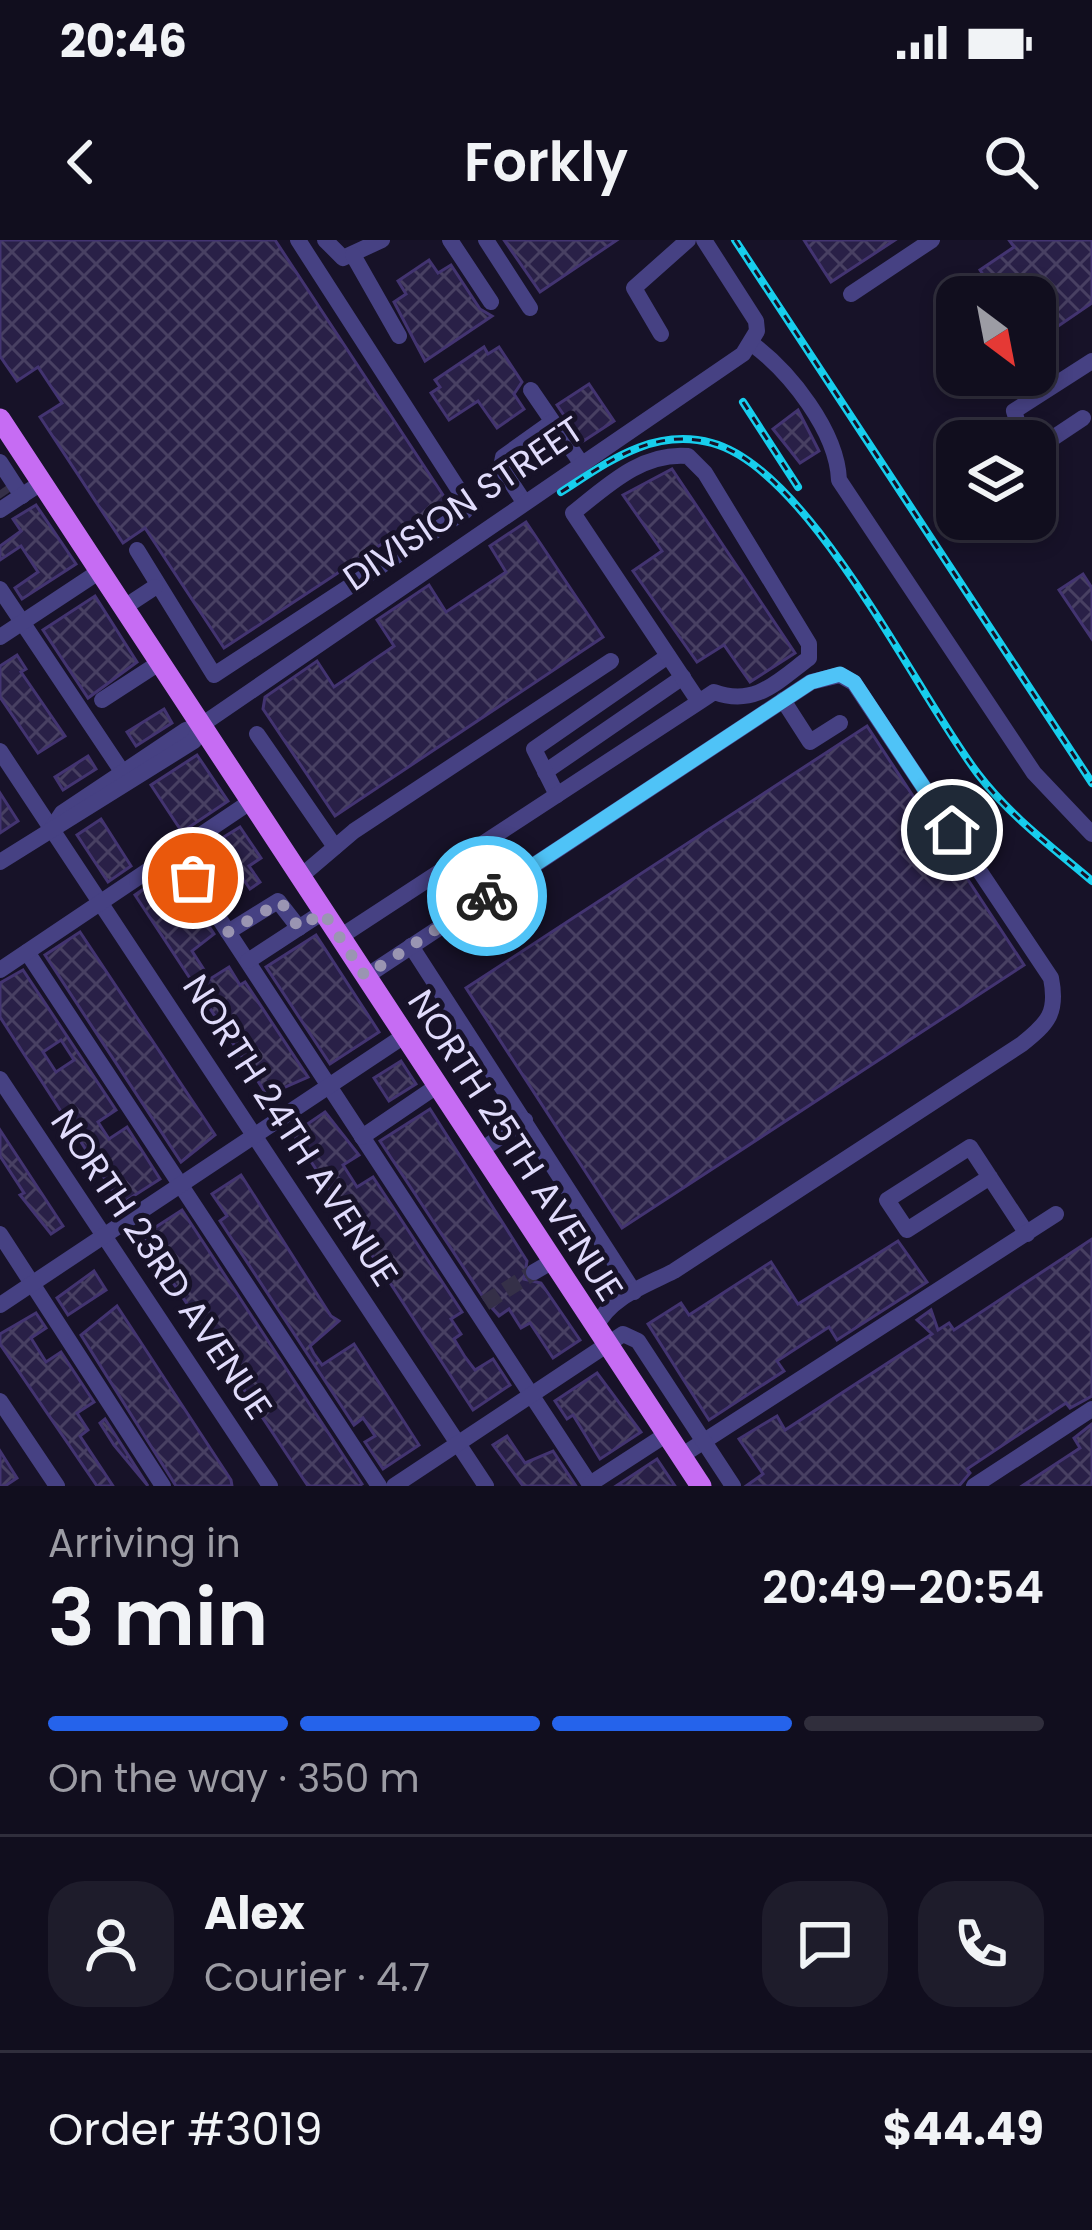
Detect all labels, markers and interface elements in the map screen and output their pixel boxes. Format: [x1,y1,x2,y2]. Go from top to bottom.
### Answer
text: 20:46 [60,10,187,73]
text: Forkly [464,124,628,200]
icon: back [48,129,114,195]
icon: search [978,129,1044,195]
north arrow [936,276,1056,396]
map controls [936,276,1056,540]
street label: DIVISION STREET [333,404,593,603]
button: layers [936,420,1056,540]
pin [901,779,1003,881]
icon: home [919,797,985,863]
pin [142,827,244,929]
courier [427,836,547,956]
icon: bag [160,845,226,911]
icon: bike [454,863,520,929]
street label: NORTH 24TH AVENUE [171,965,411,1296]
street label: NORTH 25TH AVENUE [396,980,636,1311]
street label: NORTH 23RD AVENUE [39,1099,284,1429]
text: Arriving in [48,1516,241,1571]
text: 20:49–20:54 [762,1556,1044,1619]
text: 3 min [48,1563,268,1672]
text: On the way · 350 m [48,1751,420,1806]
button: person [48,1881,174,2007]
button: chat [762,1881,888,2007]
button: phone [918,1881,1044,2007]
text: Alex [204,1882,305,1945]
text: Courier · 4.7 [204,1950,430,2005]
text: Order #3019 [48,2098,323,2161]
text: $44.49 [883,2098,1044,2161]

